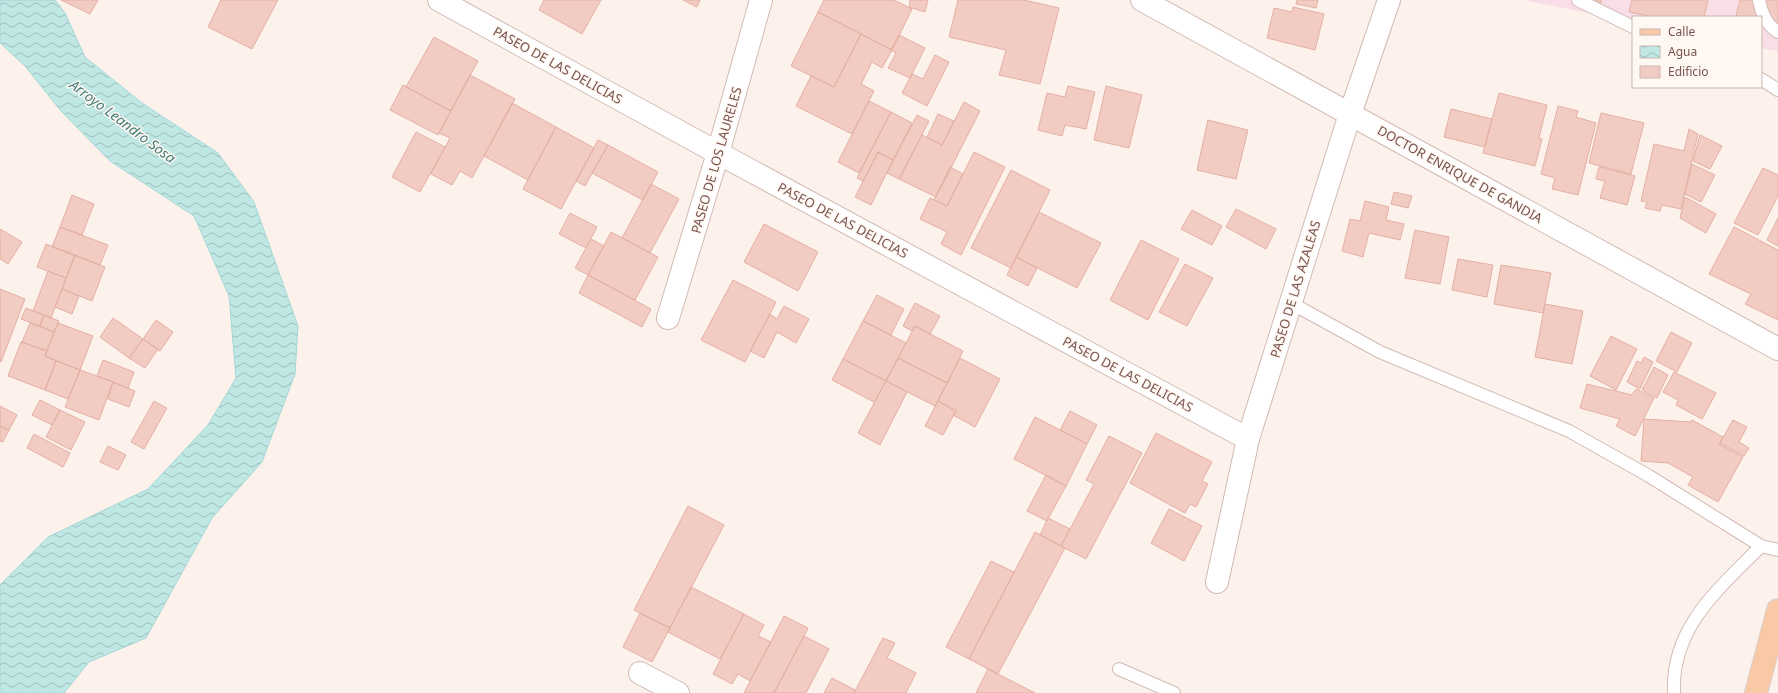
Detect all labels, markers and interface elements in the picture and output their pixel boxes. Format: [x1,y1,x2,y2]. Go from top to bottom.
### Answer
legend [1632,16,1762,88]
street label: PASEO DE LAS DELICIAS [490,22,626,108]
text: Calle [1668,23,1696,40]
text: Agua [1668,43,1697,60]
text: Edificio [1668,63,1709,80]
water label: Arroyo Leandro Sosa [65,74,180,167]
street label: PASEO DE LOS LAURELES [686,85,746,235]
street label: DOCTOR ENRIQUE DE GANDIA [1374,121,1546,227]
street label: PASEO DE LAS DELICIAS [775,178,911,262]
street label: PASEO DE LAS AZALEAS [1266,218,1324,360]
street label: PASEO DE LAS DELICIAS [1060,332,1196,416]

